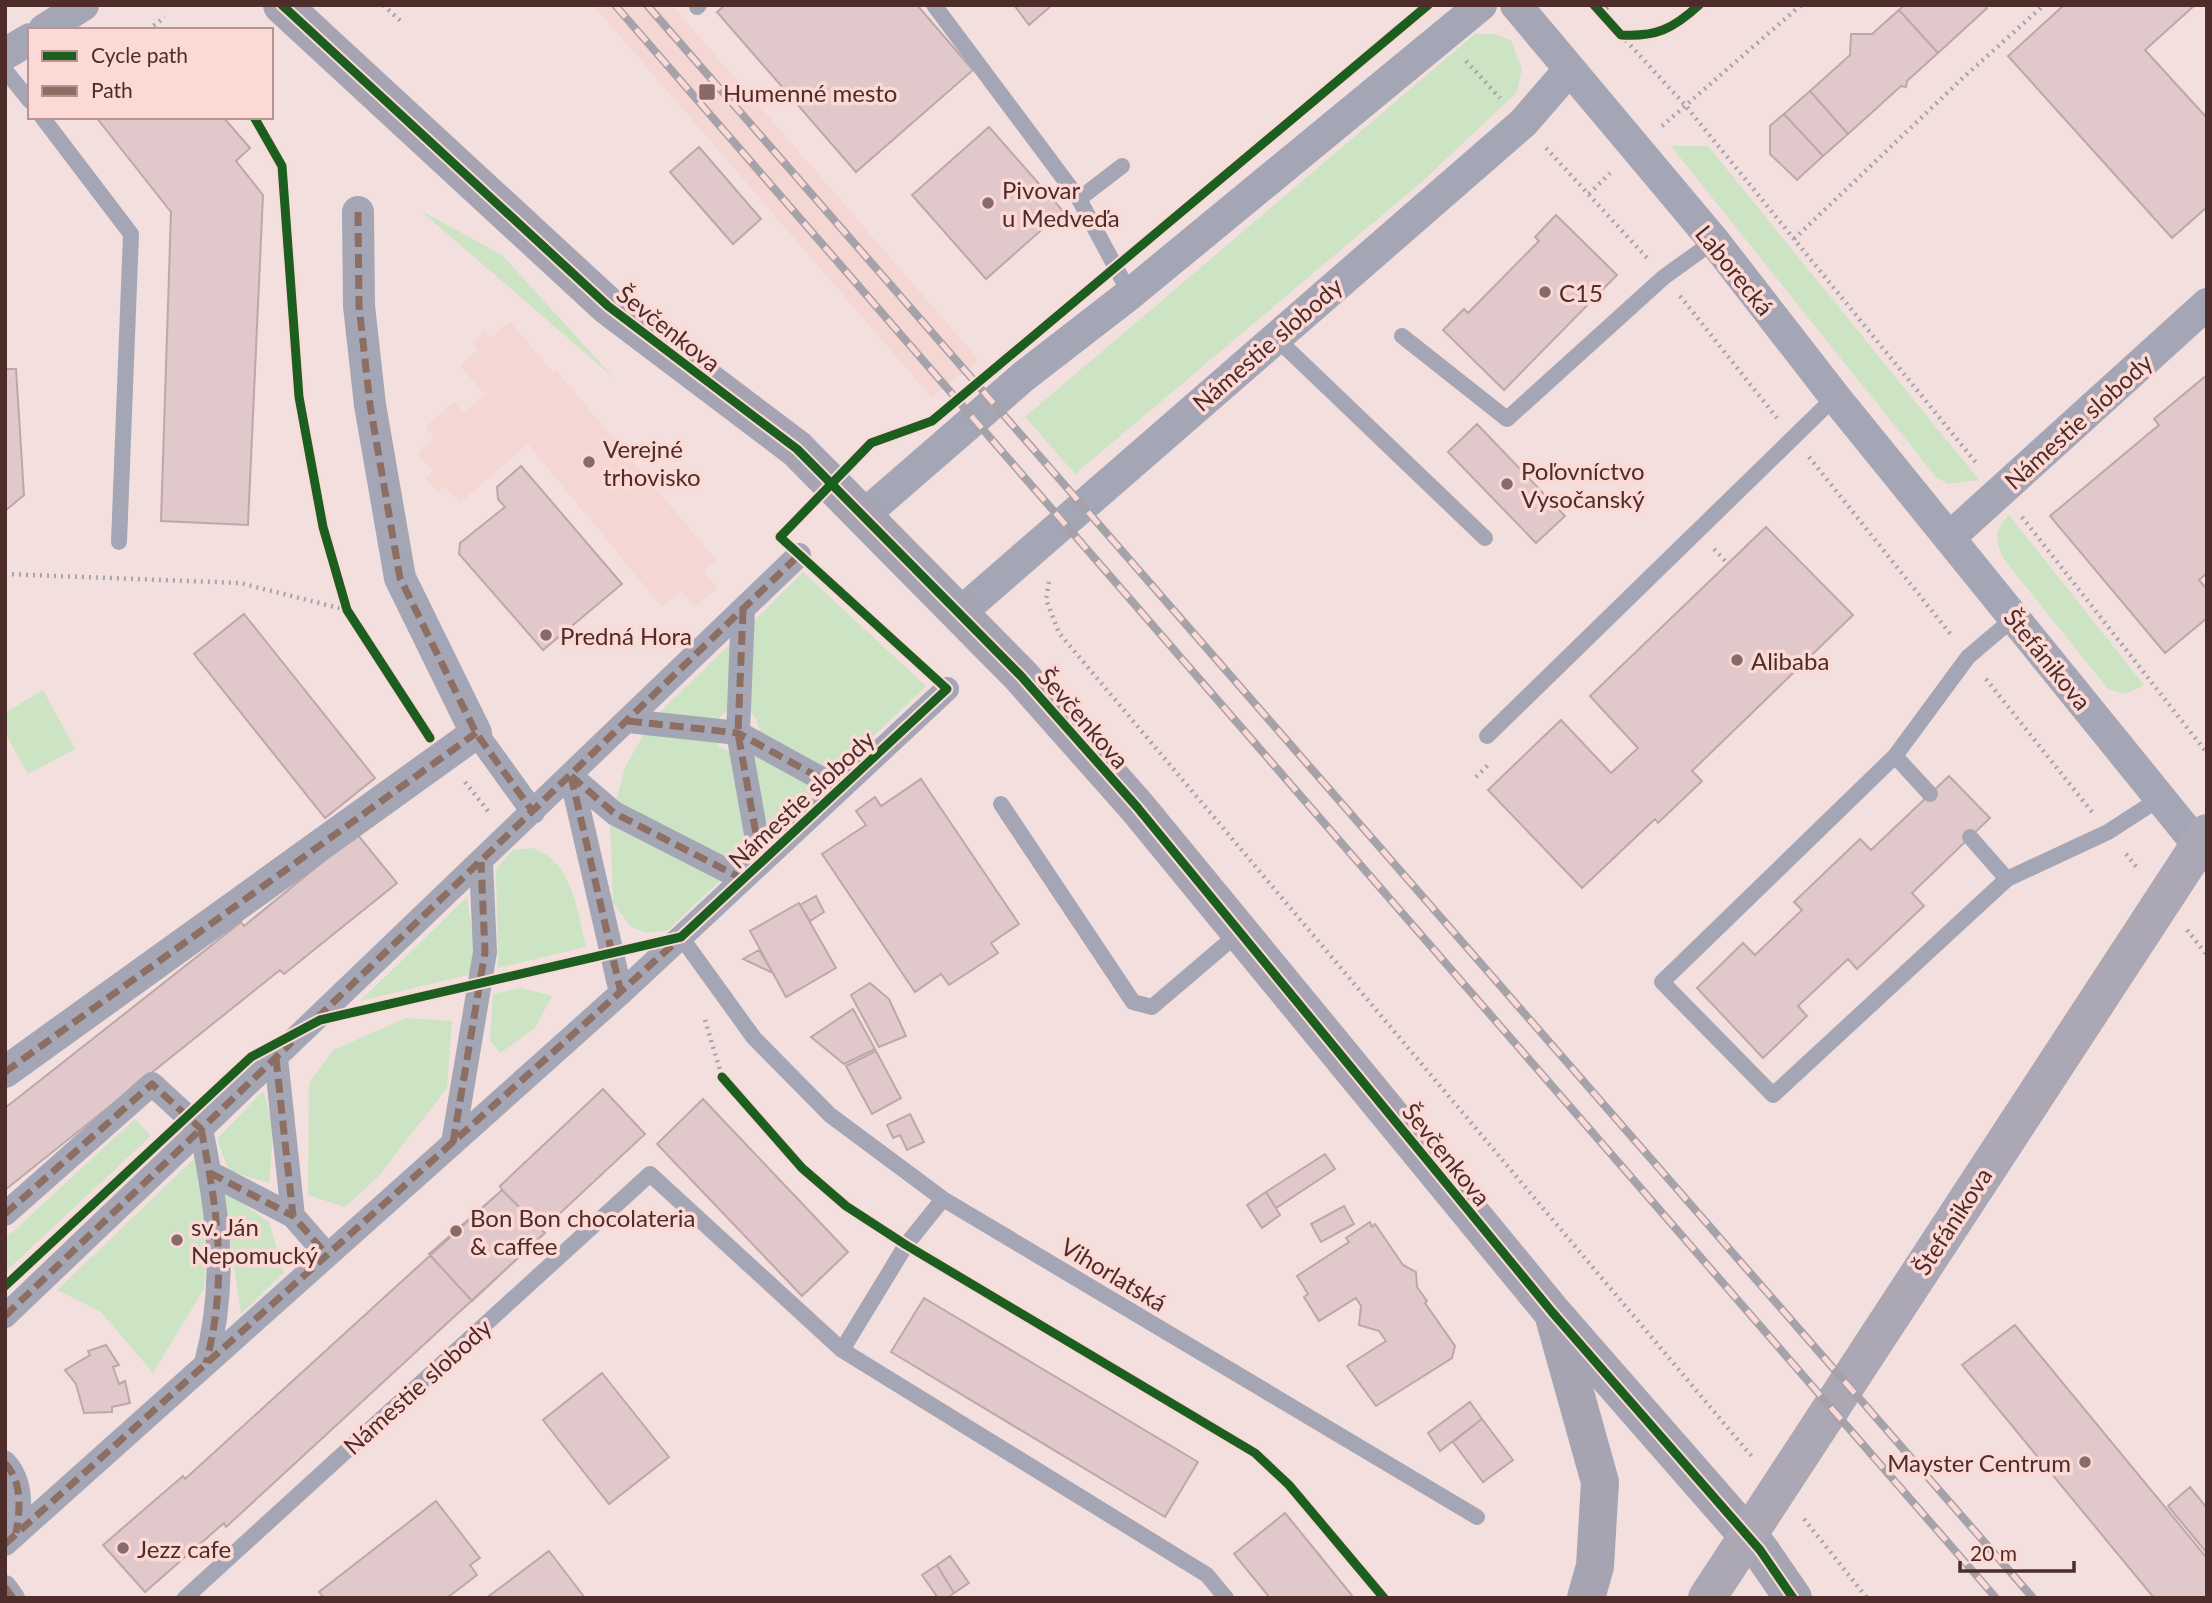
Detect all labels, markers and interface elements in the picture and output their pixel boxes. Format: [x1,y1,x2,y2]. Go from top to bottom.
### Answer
legend [28,28,273,119]
text: Cycle path [91,42,188,67]
text: Path [91,77,133,102]
place label: Humenné mesto [723,78,897,107]
marker: Humenné mesto [697,82,717,102]
place label: Pivovar u Medveďa [1002,175,1120,232]
marker: Pivovar u Medveďa [980,195,996,211]
street label: Laborecká [1690,219,1780,321]
street label: Námestie slobody [1186,271,1348,417]
place label: C15 [1559,278,1603,307]
street label: Ševčenkova [611,279,727,377]
marker: C15 [1537,284,1553,300]
street label: Námestie slobody [1998,347,2158,495]
place label: Verejné trhovisko [603,434,701,491]
marker: Verejné trhovisko [581,454,597,470]
place label: Poľovníctvo Vysočanský [1521,456,1645,513]
marker: Poľovníctvo Vysočanský [1499,476,1515,492]
street label: Štefánikova [1998,603,2098,715]
place label: Predná Hora [560,621,692,650]
marker: Predná Hora [538,627,554,643]
place label: Alibaba [1751,646,1829,675]
marker: Alibaba [1729,652,1745,668]
street label: Ševčenkova [1033,662,1135,774]
street label: Námestie slobody [722,724,880,874]
street label: Ševčenkova [1397,1097,1497,1211]
street label: Štefánikova [1907,1162,1997,1280]
place label: Bon Bon chocolateria & caffee [470,1203,695,1260]
place label: sv. Ján Nepomucký [191,1212,318,1269]
marker: Bon Bon chocolateria & caffee [448,1223,464,1239]
street label: Vihorlatská [1056,1231,1172,1317]
marker: sv. Ján Nepomucký [169,1232,185,1248]
street label: Námestie slobody [337,1312,497,1460]
place label: Mayster Centrum [1887,1448,2071,1477]
marker: Mayster Centrum [2077,1454,2093,1470]
scale bar [1960,1530,2074,1574]
place label: Jezz cafe [137,1534,231,1563]
marker: Jezz cafe [115,1540,131,1556]
text: 20 m [1970,1540,2017,1565]

